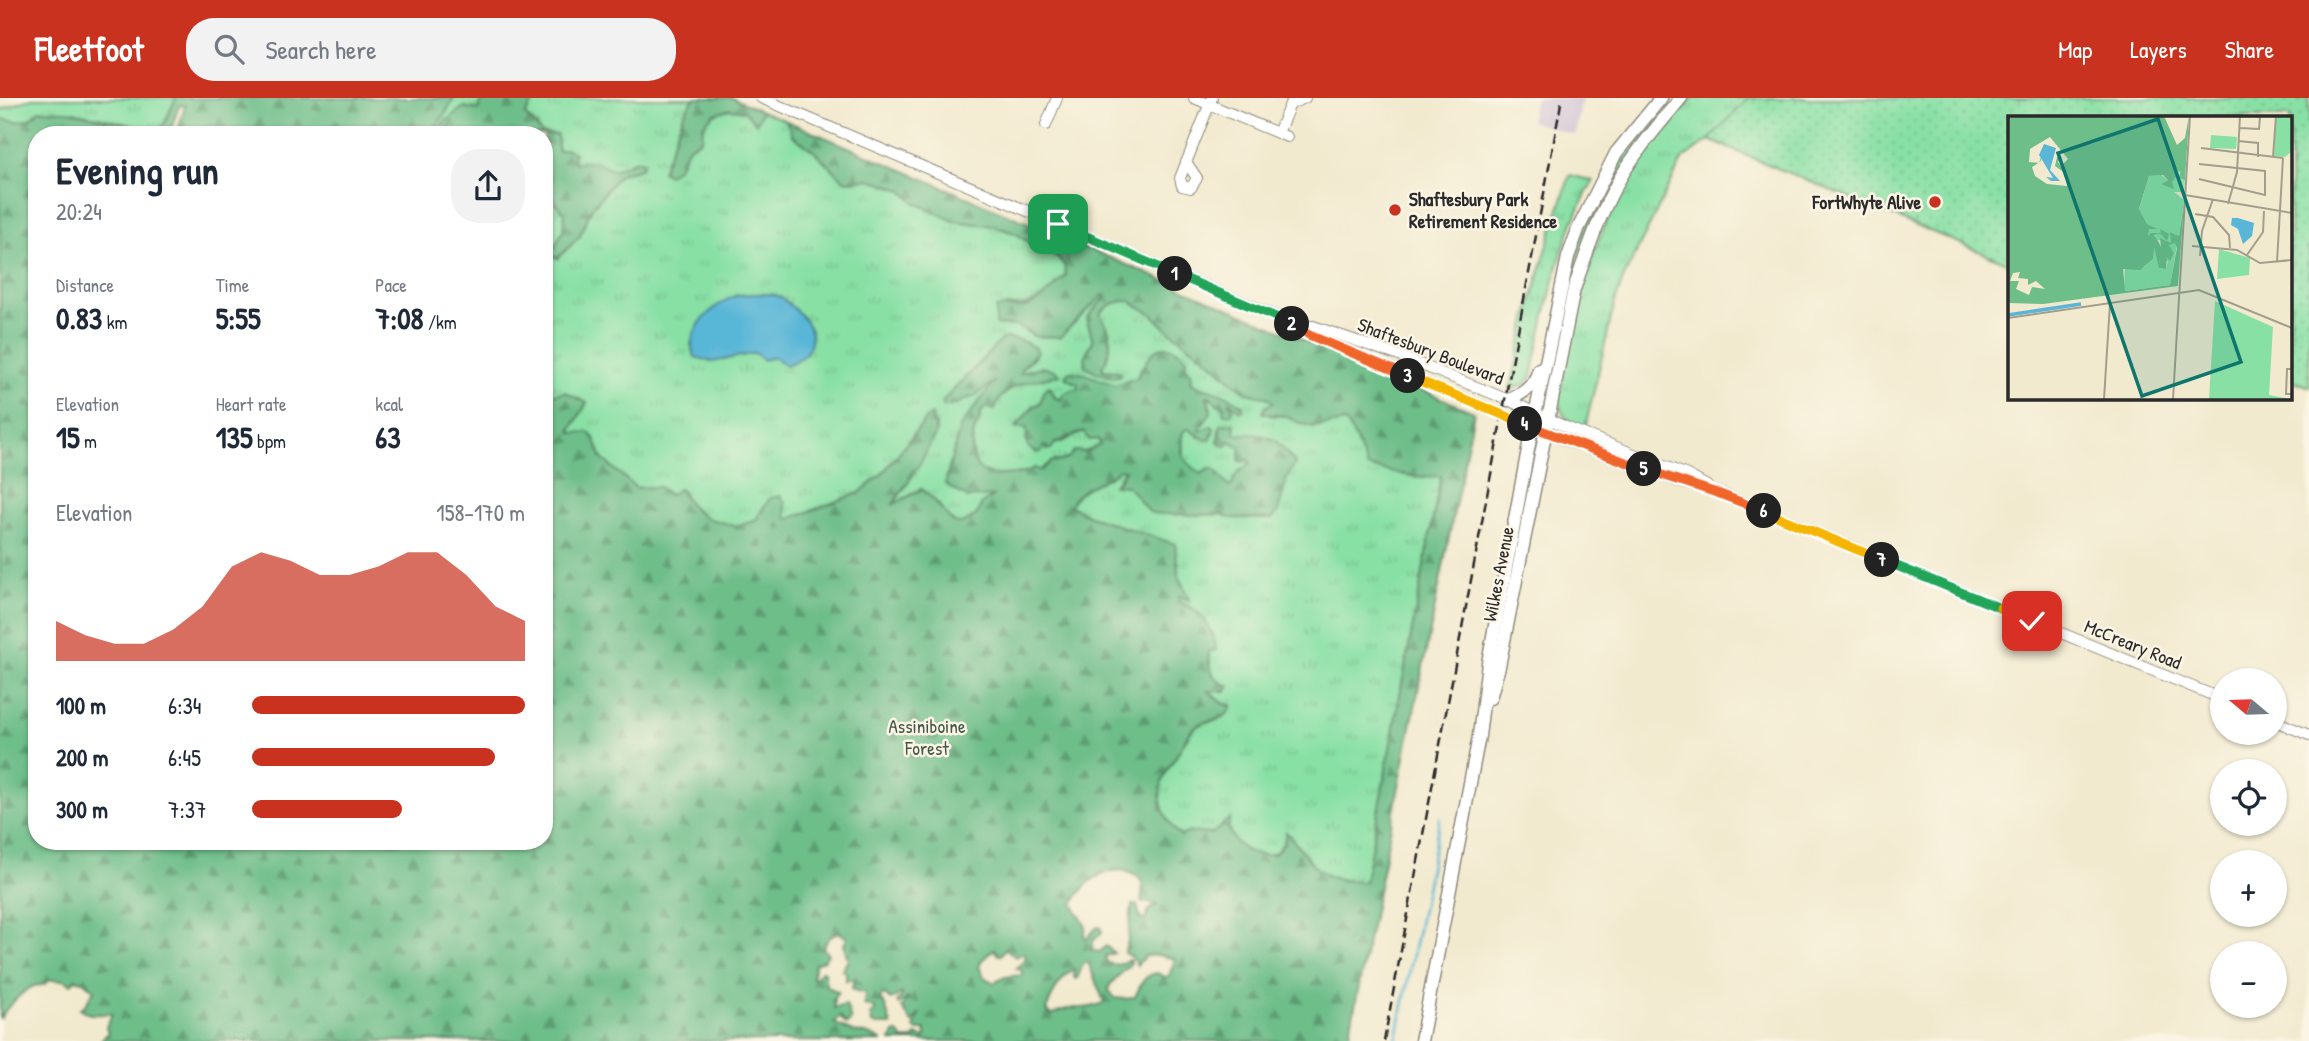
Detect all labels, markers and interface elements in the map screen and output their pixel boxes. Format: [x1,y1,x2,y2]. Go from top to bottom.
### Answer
search box [186,18,676,81]
text: Fleetfoot [35,27,144,71]
icon: search [210,30,248,68]
text: Search here [266,32,377,67]
text: Map [2058,33,2092,65]
text: Layers [2130,33,2187,65]
text: Share [2225,33,2274,65]
inset map [2008,116,2292,399]
text: Evening run [56,144,219,196]
button: share [451,149,525,223]
place label: Shaftesbury Park Retirement Residence [1409,186,1558,234]
place label: FortWhyte Alive [1811,189,1921,216]
pin [1028,194,1088,254]
marker: FortWhyte Alive [1927,194,1943,210]
text: 20:24 [56,196,102,227]
marker: Shaftesbury Park Retirement Residence [1387,202,1403,218]
icon: arrive [1039,205,1077,243]
pin: 1 [1158,256,1192,292]
text: 1 [1171,260,1178,286]
text: Distance [56,272,114,298]
text: Time [216,272,249,298]
text: Pace [375,272,407,298]
text: 0.83 [56,298,102,338]
text: 5:55 [216,298,261,338]
text: 7:08 [375,298,424,338]
pin: 2 [1274,306,1310,342]
text: km [102,309,127,335]
text: /km [424,309,457,335]
text: 2 [1287,310,1296,336]
street label: Shaftesbury Boulevard [1354,311,1508,391]
pin: 3 [1390,358,1426,394]
text: 3 [1403,362,1412,388]
text: Elevation [56,391,119,417]
text: Heart rate [216,391,287,417]
text: kcal [375,391,403,417]
pin: 4 [1508,406,1542,442]
text: 4 [1521,410,1528,436]
text: 15 [56,417,80,457]
text: 135 [216,417,253,457]
text: 63 [375,417,401,457]
text: m [80,428,97,454]
text: bpm [253,428,286,454]
pin: 5 [1626,452,1662,486]
text: 5 [1639,455,1648,481]
pin: 6 [1746,494,1782,528]
text: Elevation [56,497,132,528]
text: 158–170 m [436,497,525,528]
text: 6 [1760,497,1767,523]
street label: Wilkes Avenue [1476,524,1520,624]
pin: 7 [1864,542,1899,578]
text: 7 [1877,546,1886,572]
pin [2002,591,2062,651]
icon: check [2013,602,2051,640]
street label: McCreary Road [2081,613,2186,675]
north arrow [2210,668,2287,746]
map controls [2210,668,2287,1018]
text: 100 m [56,690,106,721]
text: 6:34 [168,690,201,721]
park label: Assiniboine Forest [889,713,966,761]
text: 200 m [56,742,108,773]
text: 6:45 [168,742,201,773]
button: locate [2210,759,2287,836]
text: 300 m [56,794,108,825]
text: 7:37 [168,794,206,825]
button: + [2210,850,2287,927]
button: − [2210,941,2287,1018]

